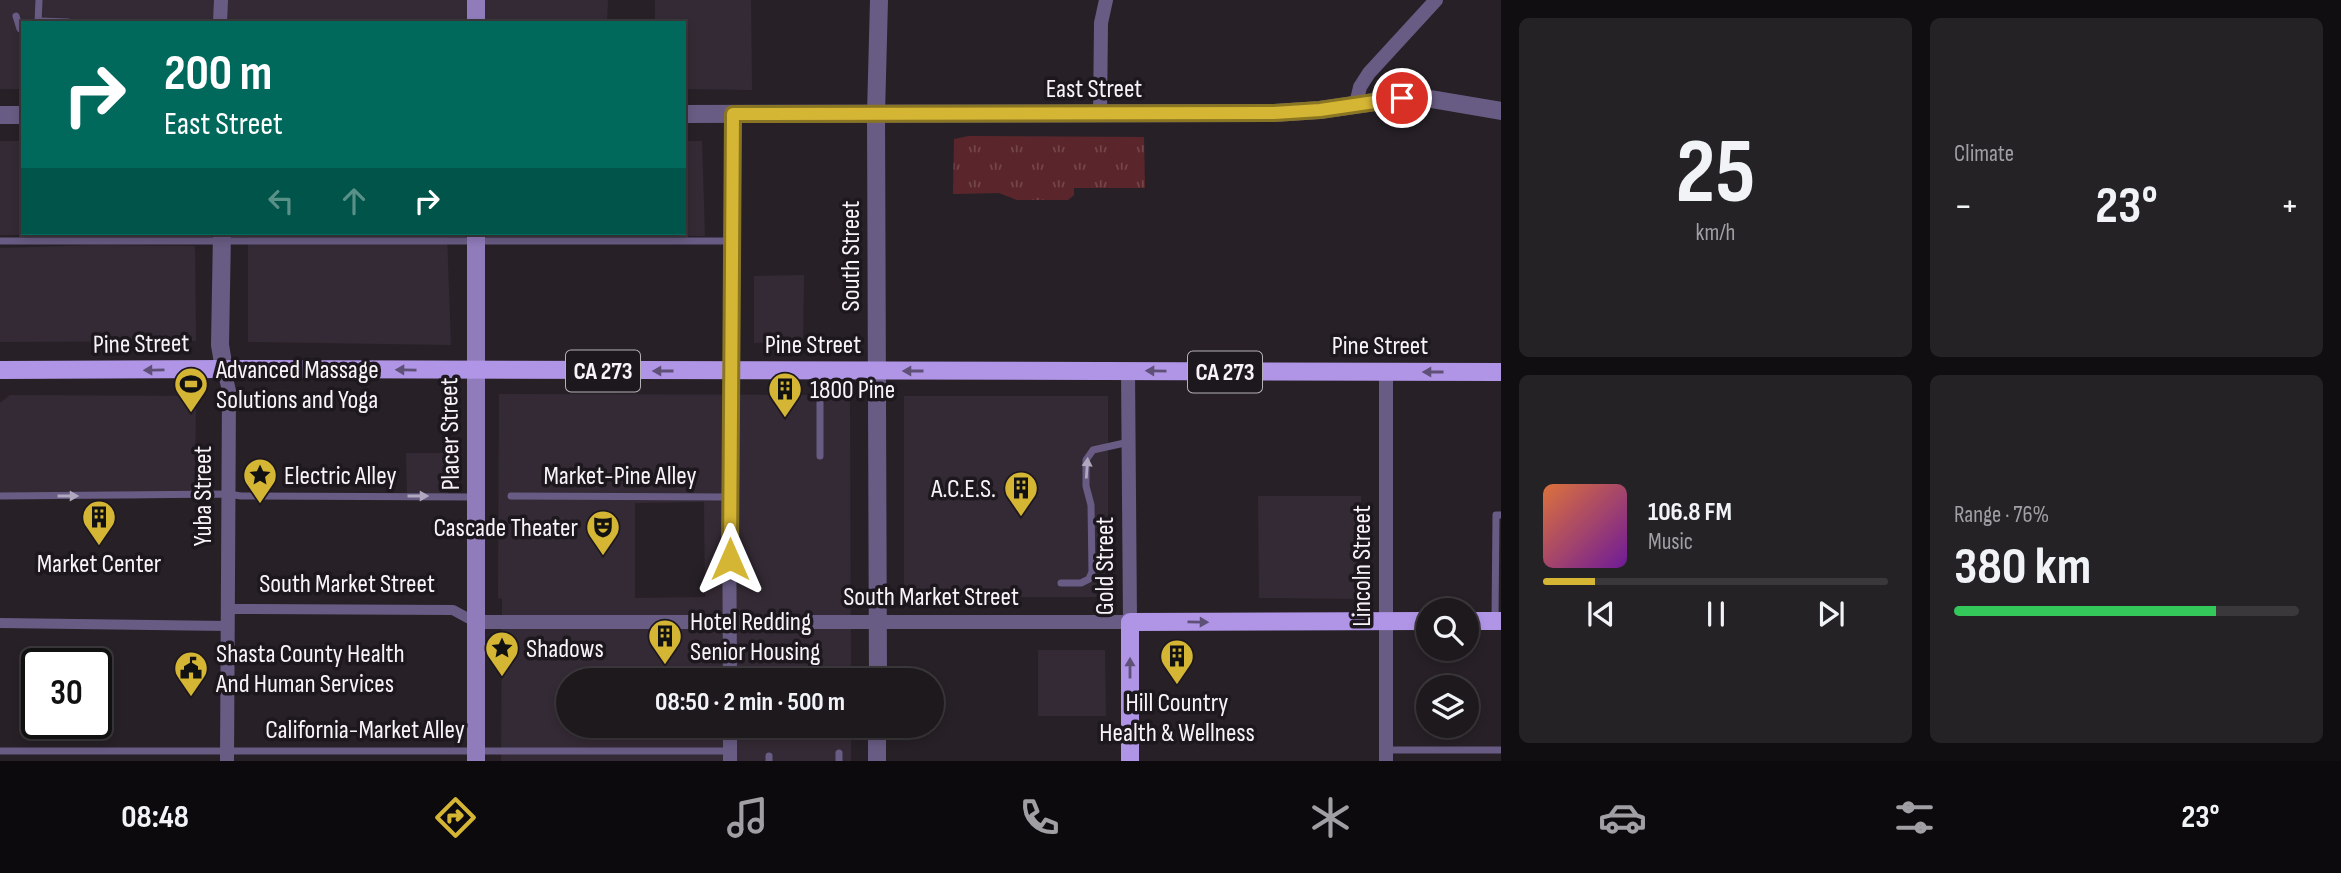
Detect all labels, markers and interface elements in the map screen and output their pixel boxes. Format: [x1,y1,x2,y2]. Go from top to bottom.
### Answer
text: 200 m [164,45,272,104]
icon: right [49,49,140,140]
pin [1372,68,1432,128]
street label: East Street [1046,74,1142,105]
icon: arrive [1383,79,1421,117]
text: East Street [164,105,283,144]
text: 25 [1676,119,1755,228]
text: Climate [1954,140,2014,168]
text: 23° [2095,175,2158,238]
icon: left [262,182,300,220]
icon: ahead [335,182,373,220]
icon: right [408,182,446,220]
text: − [1954,184,1973,229]
text: + [2280,184,2299,229]
street label: South Street [836,201,867,311]
text: km/h [1696,219,1735,247]
street label: Pine Street [93,328,190,361]
street label: Pine Street [765,330,861,361]
street label: Pine Street [1332,331,1428,362]
road number: CA 273 [566,350,640,392]
road number: CA 273 [1188,352,1262,393]
place label: Advanced Massage Solutions and Yoga [215,355,379,416]
one-way arrow [143,364,165,375]
one-way arrow [395,364,417,376]
sports icon: Advanced Massage Solutions and Yoga [172,365,210,414]
one-way arrow [652,365,674,377]
one-way arrow [902,365,924,377]
one-way arrow [1145,365,1167,377]
one-way arrow [1422,366,1444,378]
building icon: 1800 Pine [766,370,804,419]
place label: 1800 Pine [810,375,895,406]
street label: Placer Street [434,377,467,491]
street label: Yuba Street [188,446,219,546]
place icon: Electric Alley [241,456,279,505]
one-way arrow [1082,457,1093,479]
place label: Electric Alley [284,461,396,492]
street label: Market-Pine Alley [543,461,697,492]
building icon: A.C.E.S. [1002,469,1040,518]
place label: A.C.E.S. [930,474,996,505]
one-way arrow [57,490,79,502]
one-way arrow [407,490,429,502]
text: 106.8 FM [1648,497,1732,528]
building icon: Market Center [80,498,118,547]
text: Range · 76% [1954,501,2049,529]
street label: Lincoln Street [1347,505,1378,627]
theatre icon: Cascade Theater [584,508,622,557]
place label: Cascade Theater [433,513,579,544]
street label: Gold Street [1090,517,1121,615]
position arrow [693,522,767,596]
text: Music [1648,528,1693,556]
text: 380 km [1954,536,2091,599]
place label: Market Center [37,549,162,580]
street label: South Market Street [259,569,435,600]
street label: South Market Street [843,582,1019,613]
icon: previous [1582,595,1620,633]
icon: pause [1697,595,1735,633]
icon: next [1812,595,1850,633]
map controls [1416,598,1479,738]
button: search [1416,598,1479,661]
place label: Hotel Redding Senior Housing [690,607,820,668]
one-way arrow [1188,616,1210,627]
building icon: Hotel Redding Senior Housing [646,617,684,666]
place icon: Shadows [483,629,521,678]
place label: Shadows [526,634,604,665]
building icon: Hill Country Health & Wellness [1158,637,1196,686]
place label: Shasta County Health And Human Services [215,639,405,700]
speed limit sign: 30 [21,648,112,739]
public building icon: Shasta County Health And Human Services [172,649,210,698]
one-way arrow [1124,657,1136,679]
button: layers [1416,675,1479,738]
text: 08:50 · 2 min · 500 m [655,687,845,718]
place label: Hill Country Health & Wellness [1099,688,1255,749]
street label: California-Market Alley [265,715,465,746]
icon: directions [431,793,480,842]
icon: music [723,793,772,842]
icon: phone [1015,793,1064,842]
icon: climate [1306,793,1355,842]
icon: car [1598,793,1647,842]
icon: filters [1890,793,1939,842]
text: 08:48 [121,798,189,837]
text: 23° [2181,798,2220,837]

